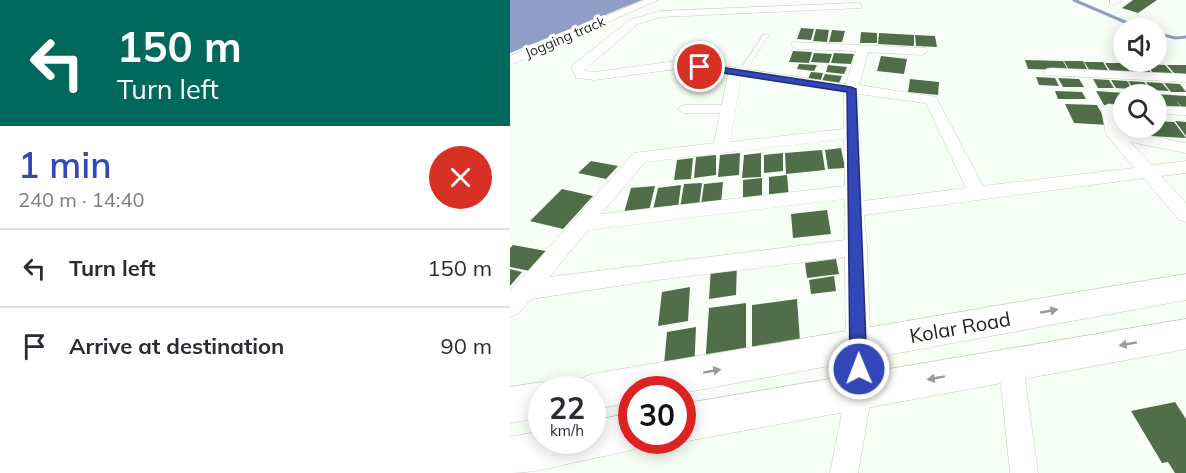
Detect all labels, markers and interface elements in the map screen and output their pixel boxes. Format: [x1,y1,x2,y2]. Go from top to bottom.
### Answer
street label: Jogging track [522,12,609,62]
map controls [1113,18,1167,138]
button: sound [1113,18,1167,72]
text: 150 m [117,20,242,73]
icon: left [18,24,96,102]
pin [674,41,725,92]
icon: arrive [683,50,716,83]
text: Turn left [117,72,219,106]
button: search [1113,84,1167,138]
text: 1 min [18,142,112,187]
button: close [429,146,492,209]
text: 240 m · 14:40 [18,187,144,212]
icon: left [18,252,51,285]
text: Turn left [69,254,156,282]
text: 150 m [427,254,492,282]
street label: Kolar Road [908,306,1012,348]
one-way arrow [1040,307,1059,316]
icon: arrive [18,330,51,363]
text: Arrive at destination [69,332,284,360]
text: 90 m [441,332,492,360]
position arrow [827,337,891,401]
one-way arrow [1119,340,1138,349]
one-way arrow [703,366,722,375]
one-way arrow [927,374,946,383]
speed limit sign: 30 [618,376,696,454]
text: 22 [549,389,585,427]
text: km/h [550,421,584,440]

